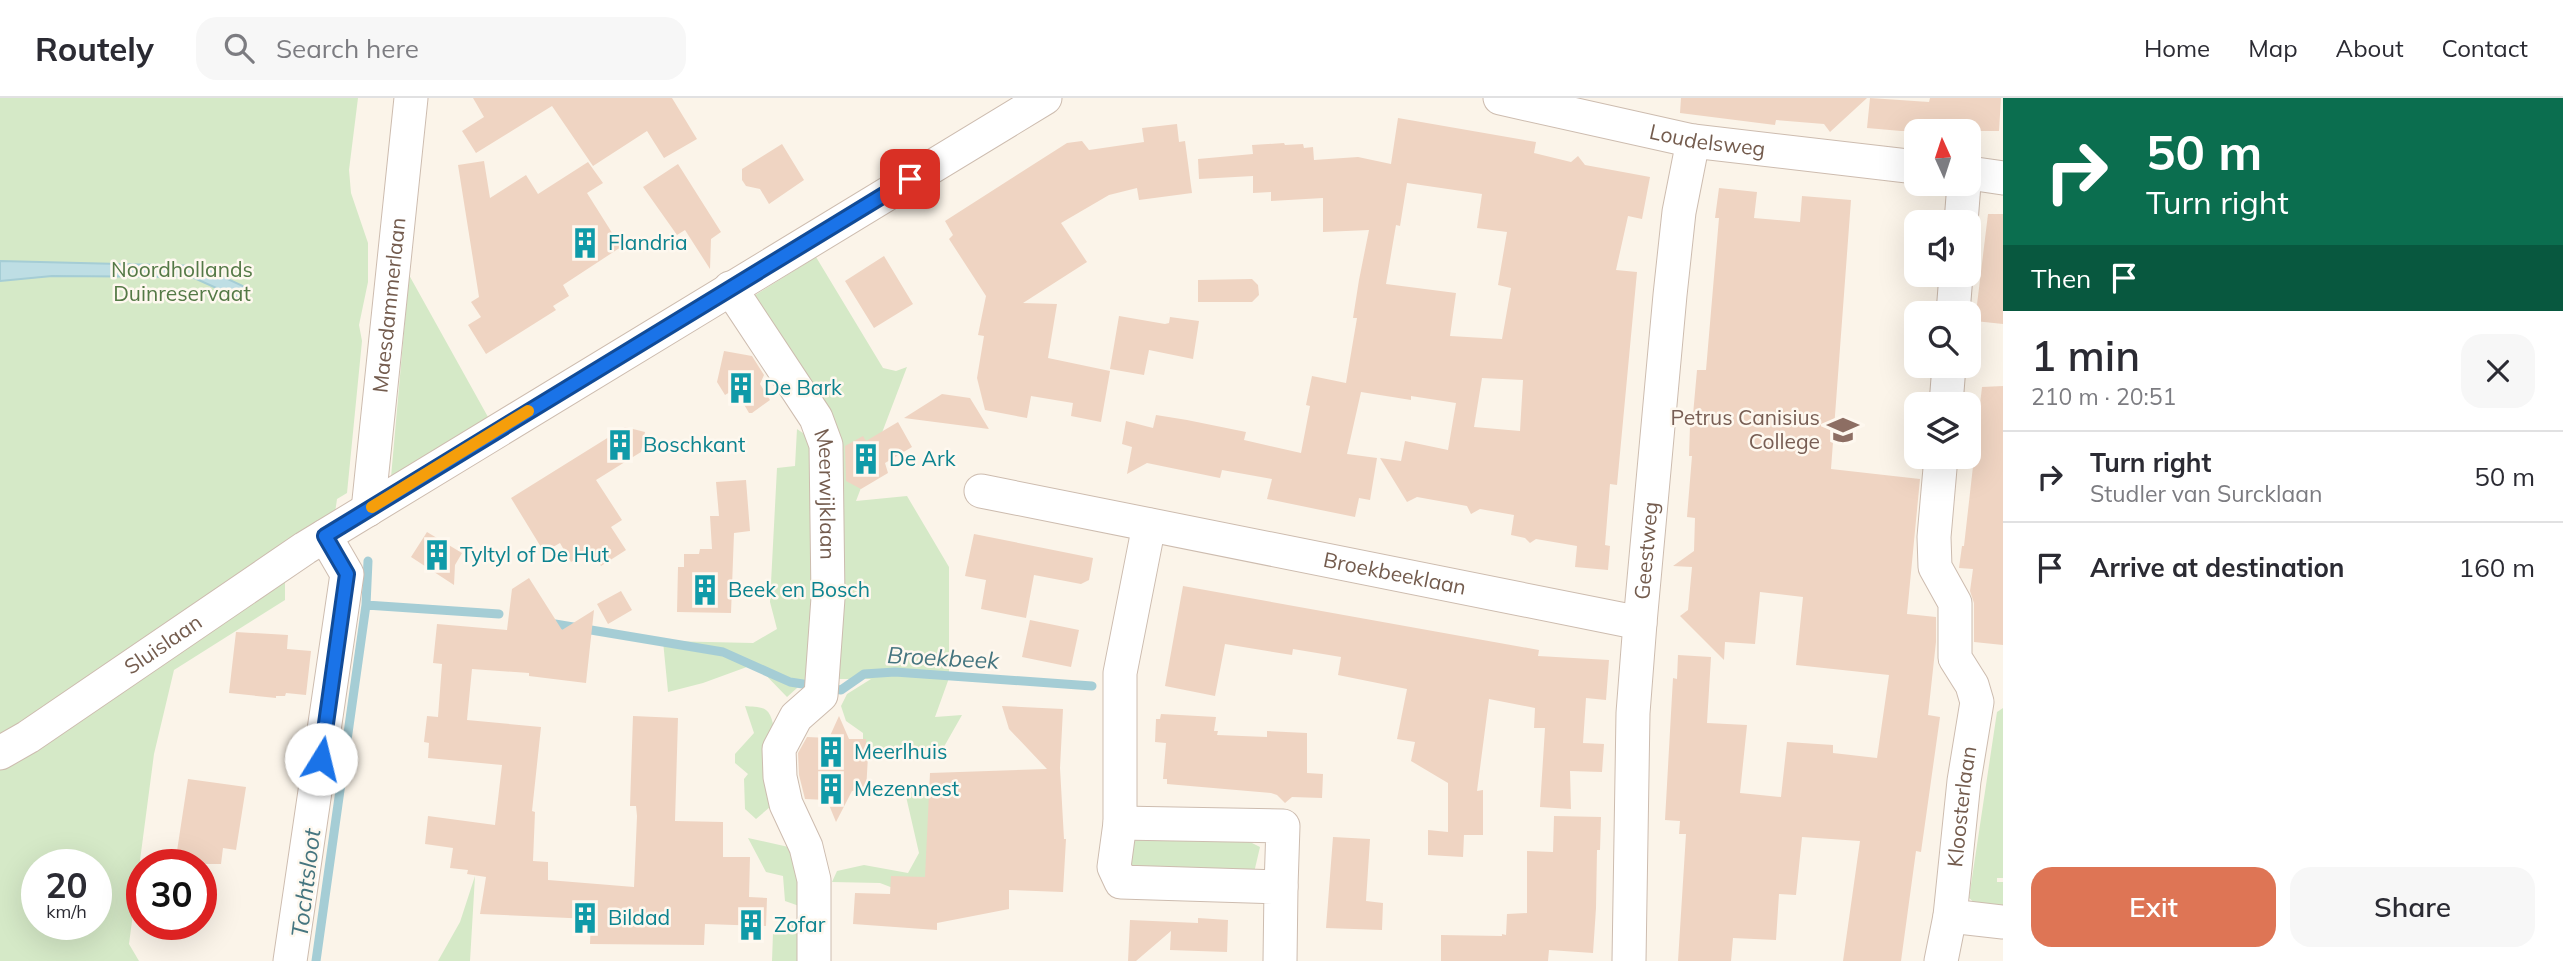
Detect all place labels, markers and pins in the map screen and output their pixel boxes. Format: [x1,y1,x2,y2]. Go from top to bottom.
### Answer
pin [880,149,940,209]
building icon: Flandria [568,226,602,260]
place label: Flandria [608,229,688,255]
building icon: De Bark [724,371,758,405]
place label: De Bark [764,374,842,400]
place label: Petrus Canisius College [1671,404,1820,454]
school or university icon: Petrus Canisius College [1826,413,1860,447]
building icon: Boschkant [603,428,637,462]
place label: Boschkant [643,431,745,457]
building icon: De Ark [849,442,883,476]
place label: De Ark [889,445,956,471]
building icon: Tyltyl of De Hut [420,538,454,572]
place label: Tyltyl of De Hut [460,541,609,567]
building icon: Beek en Bosch [688,573,722,607]
place label: Beek en Bosch [728,576,870,602]
building icon: Meerlhuis [814,735,848,769]
place label: Meerlhuis [854,738,947,764]
building icon: Mezennest [814,772,848,806]
place label: Mezennest [854,775,959,801]
building icon: Bildad [568,901,602,935]
place label: Bildad [608,904,670,930]
building icon: Zofar [734,908,768,942]
place label: Zofar [774,911,826,937]

